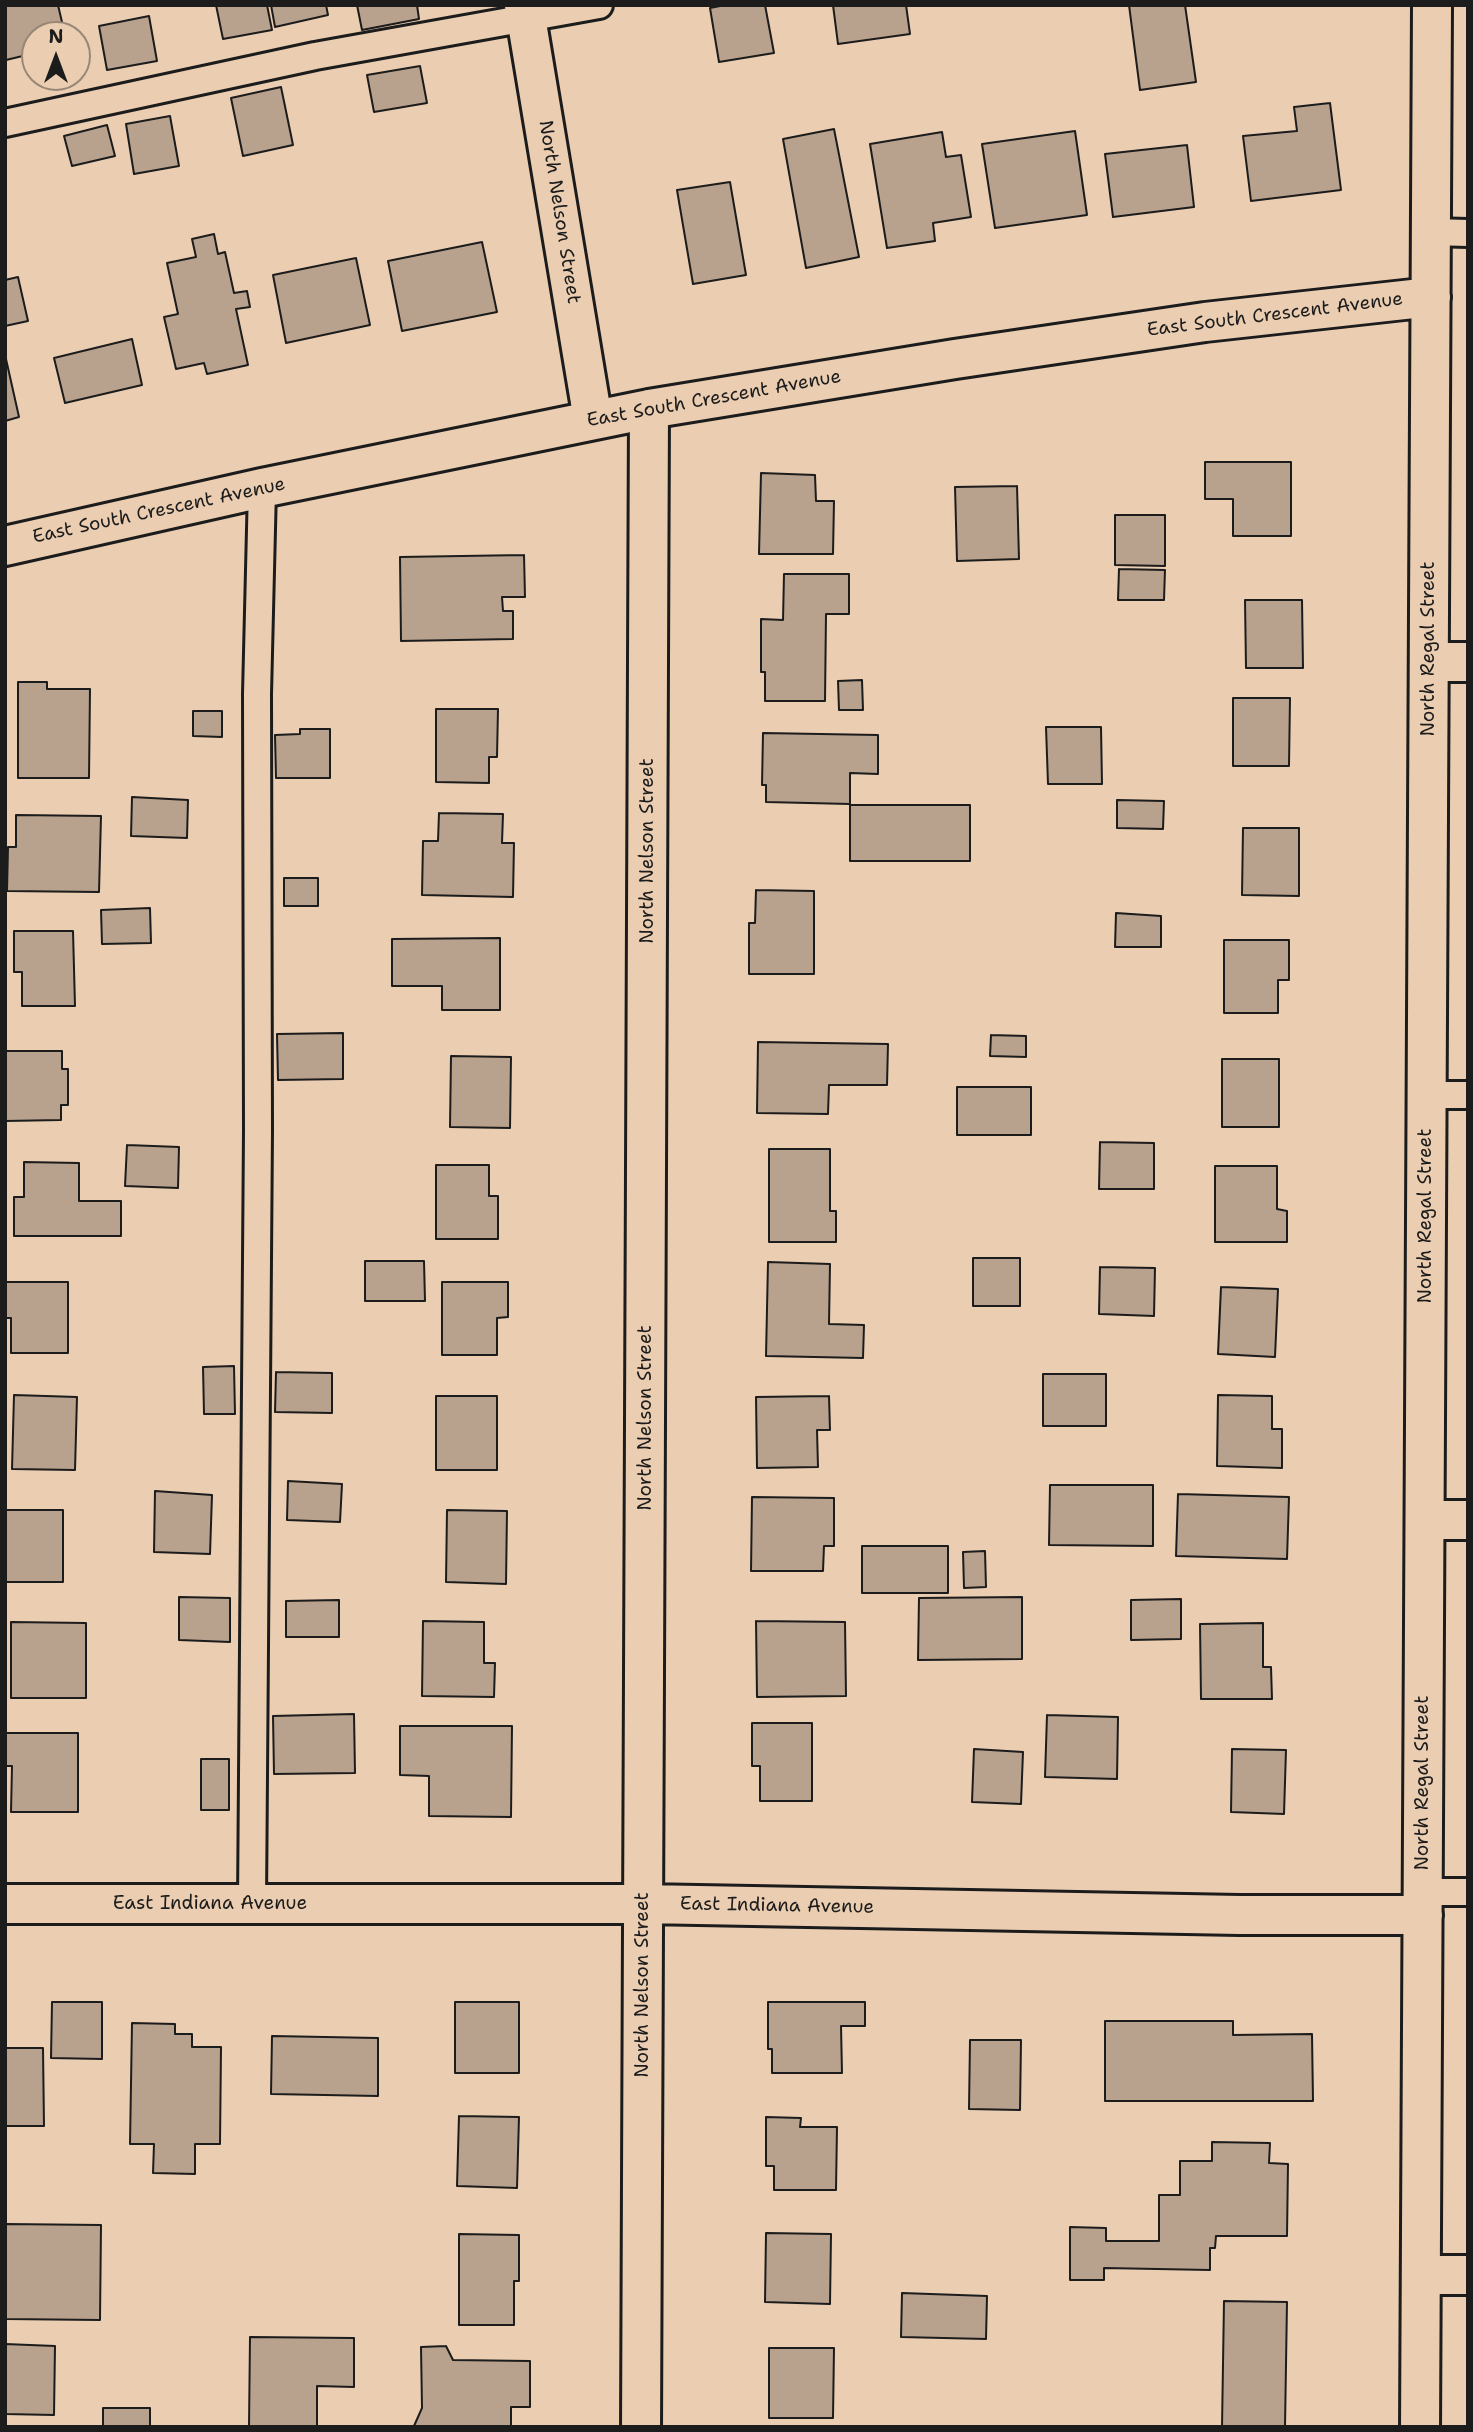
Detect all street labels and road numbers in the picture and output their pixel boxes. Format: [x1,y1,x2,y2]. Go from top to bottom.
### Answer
street label: North Nelson Street [533,119,585,305]
street label: East South Crescent Avenue [1146,288,1404,342]
street label: East South Crescent Avenue [585,365,843,433]
street label: East South Crescent Avenue [31,473,287,549]
street label: North Regal Street [1418,562,1440,736]
street label: North Nelson Street [637,758,659,944]
street label: North Regal Street [1415,1129,1437,1303]
street label: North Nelson Street [635,1325,657,1511]
street label: North Regal Street [1412,1696,1434,1870]
street label: North Nelson Street [632,1892,654,2078]
street label: East Indiana Avenue [113,1893,307,1915]
street label: East Indiana Avenue [680,1893,874,1919]

